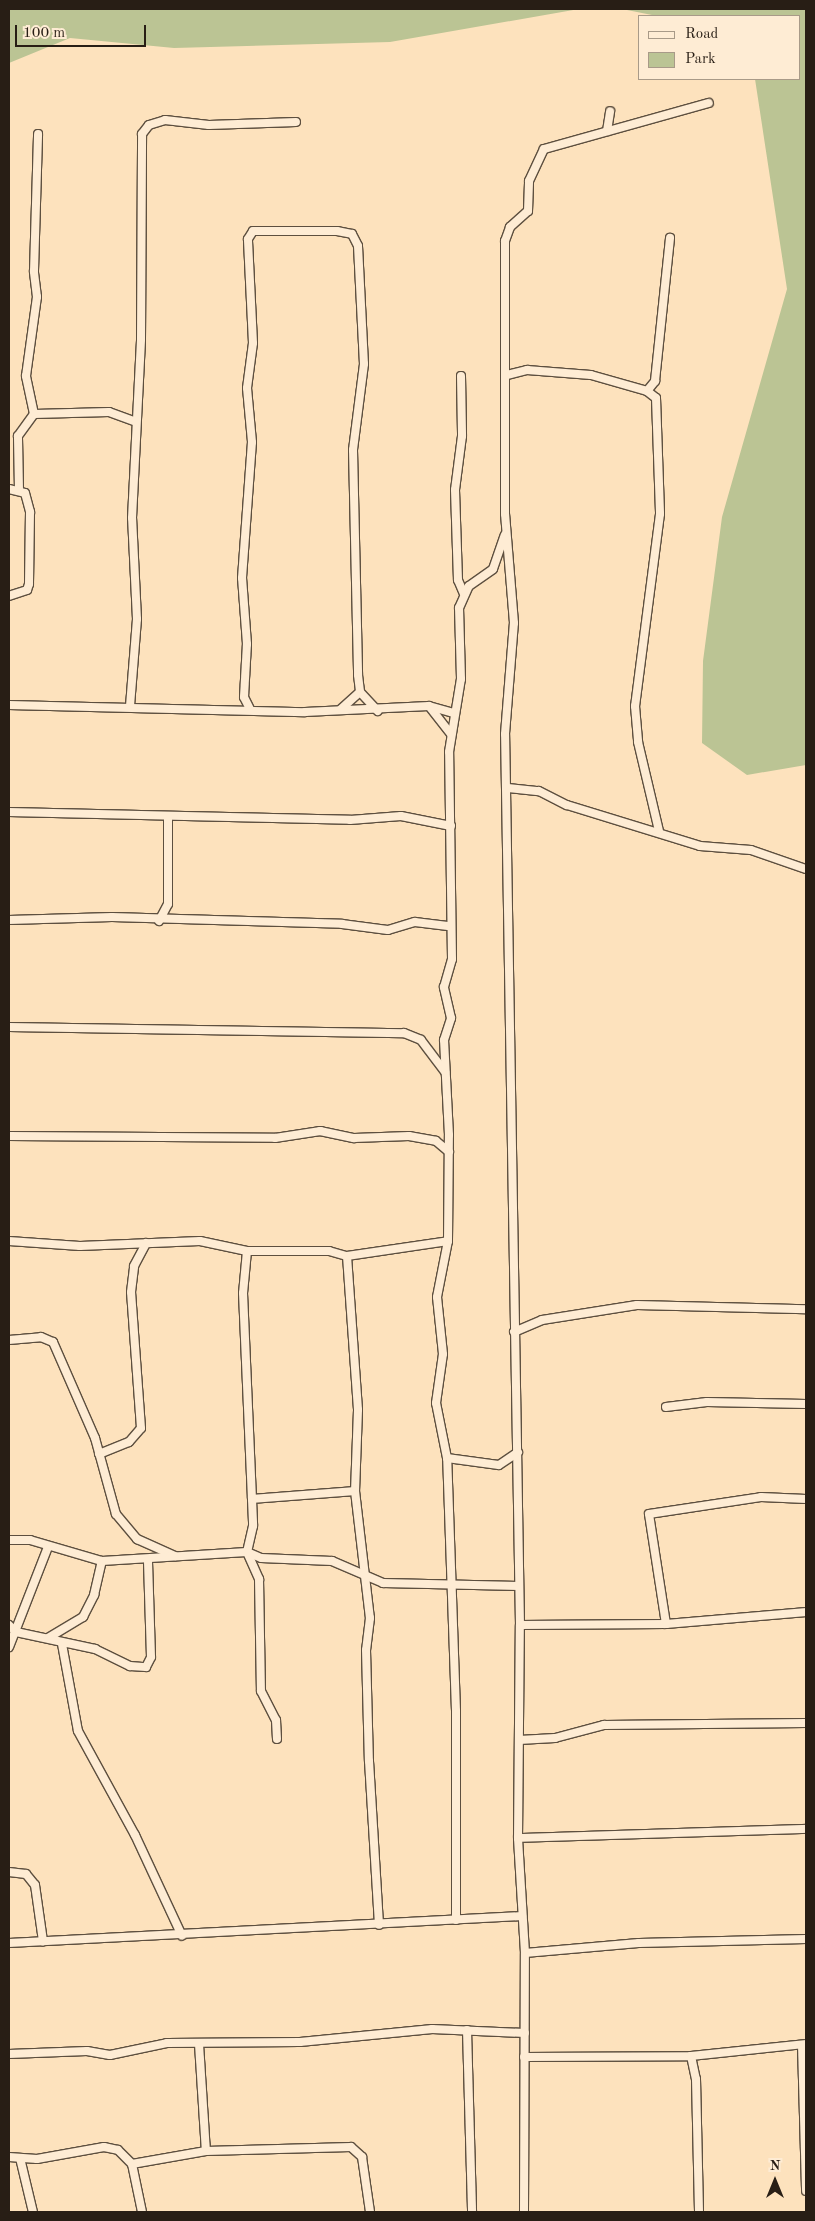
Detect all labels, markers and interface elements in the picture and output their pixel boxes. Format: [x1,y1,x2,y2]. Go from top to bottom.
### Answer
scale bar [18,15,149,47]
legend [638,15,800,80]
text: 100 m [23,26,65,41]
text: Road [685,27,718,42]
text: Park [685,52,716,67]
north arrow [750,2156,800,2206]
text: N [770,2159,780,2173]

